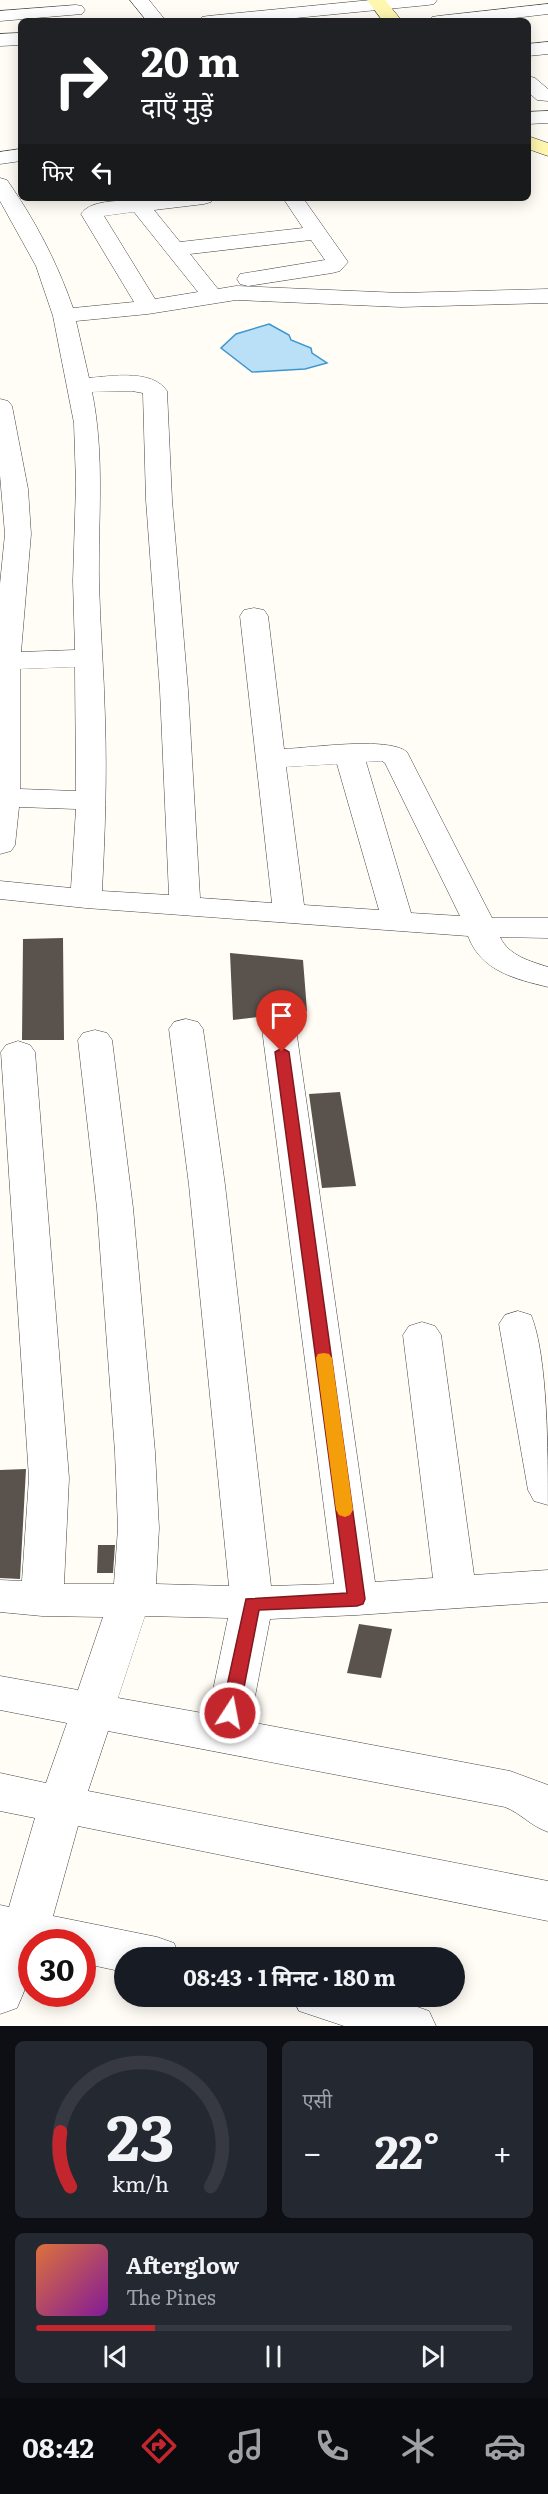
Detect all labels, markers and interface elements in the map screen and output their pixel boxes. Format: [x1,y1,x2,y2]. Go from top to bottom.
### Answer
text: 20 m [141,28,240,90]
icon: right [42,42,120,120]
text: दाएँ मुड़ें [141,85,213,125]
text: फिर [42,155,74,188]
icon: left [86,156,119,189]
pin [256,990,307,1052]
icon: arrive [265,999,298,1032]
position arrow [198,1681,262,1745]
speed limit sign: 30 [18,1929,96,2007]
text: 08:43 · 1 मिनट · 180 m [183,1960,396,1993]
text: एसी [303,2084,332,2114]
text: 23 [107,2088,175,2180]
text: 22° [375,2116,440,2183]
text: − [303,2126,322,2175]
text: + [493,2126,512,2175]
text: km/h [112,2167,169,2199]
text: Afterglow [126,2248,239,2281]
text: The Pines [126,2281,216,2311]
icon: previous [99,2340,132,2373]
icon: pause [257,2340,290,2373]
icon: next [416,2340,449,2373]
icon: directions [138,2425,180,2467]
icon: music [225,2425,267,2467]
icon: phone [311,2425,353,2467]
icon: climate [397,2425,439,2467]
icon: car [484,2425,526,2467]
text: 08:42 [22,2426,94,2466]

